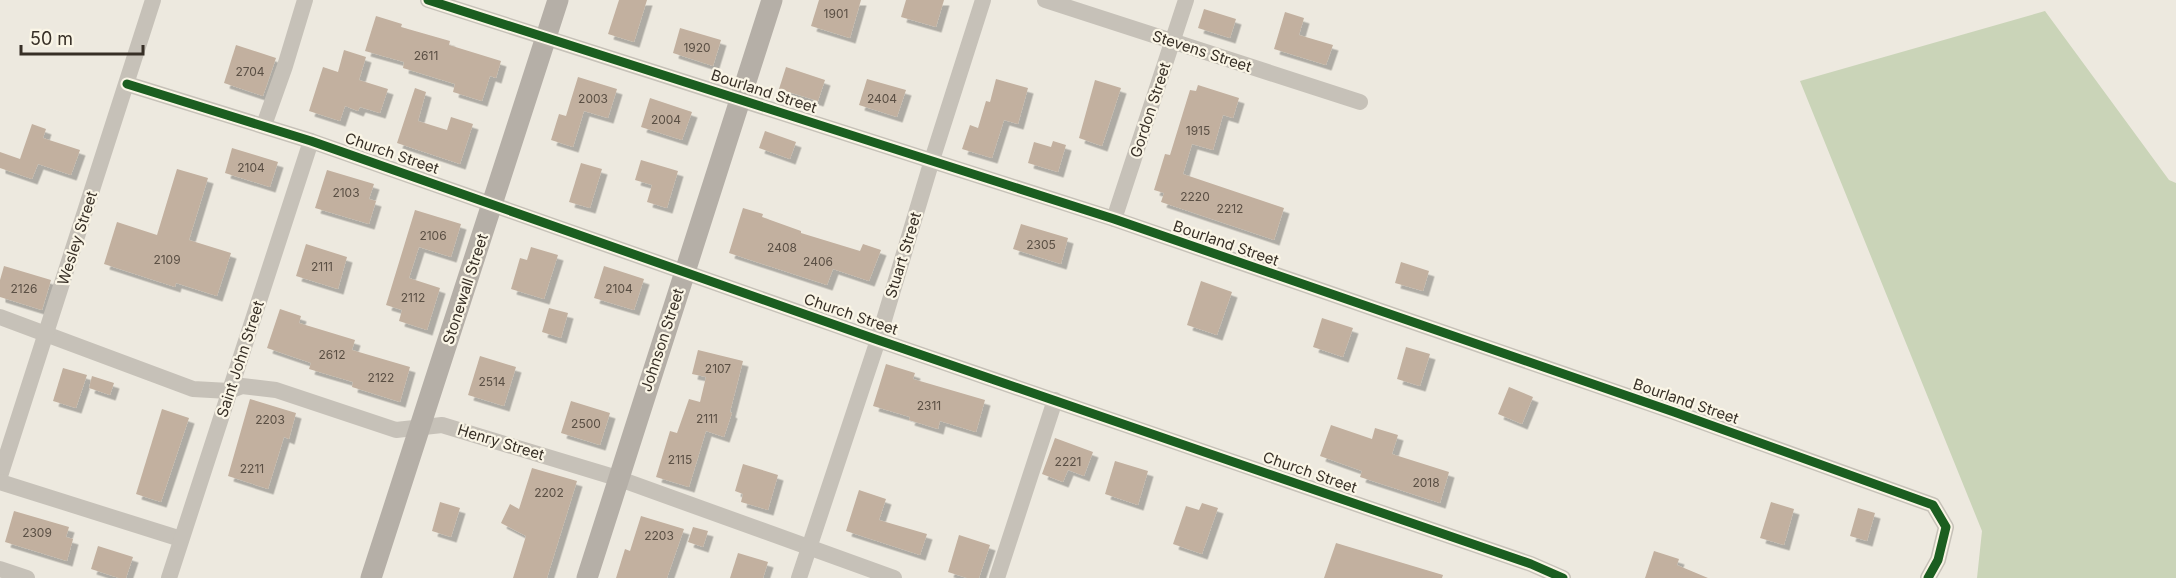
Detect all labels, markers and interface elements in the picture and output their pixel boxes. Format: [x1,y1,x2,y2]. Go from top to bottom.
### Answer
house number: 1901 [824,6,848,21]
scale bar [21,18,142,56]
street label: Stevens Street [1150,26,1254,76]
text: 50 m [30,28,73,49]
house number: 1920 [683,40,711,55]
house number: 2611 [414,48,438,63]
street label: Gordon Street [1126,60,1174,160]
house number: 2704 [235,64,265,79]
street label: Bourland Street [709,65,819,117]
house number: 2003 [578,91,608,106]
house number: 2404 [867,91,897,106]
house number: 2004 [651,112,681,127]
house number: 1915 [1186,123,1210,138]
street label: Church Street [343,128,442,178]
house number: 2104 [237,160,265,175]
house number: 2103 [332,185,360,200]
street label: Wesley Street [53,189,101,287]
house number: 2220 [1180,189,1210,204]
house number: 2212 [1217,201,1243,216]
street label: Stuart Street [881,210,925,300]
street label: Bourland Street [1171,216,1281,270]
house number: 2106 [419,228,447,243]
street label: Stonewall Street [438,231,492,347]
house number: 2305 [1026,237,1056,252]
house number: 2408 [767,240,797,255]
house number: 2109 [153,252,181,267]
house number: 2406 [803,254,833,269]
house number: 2111 [311,259,333,274]
house number: 2126 [11,281,37,296]
house number: 2104 [605,281,633,296]
street label: Johnson Street [636,286,688,394]
street label: Church Street [802,289,901,339]
house number: 2112 [401,290,425,305]
street label: Saint John Street [212,298,268,420]
house number: 2612 [319,347,345,362]
house number: 2107 [705,361,731,376]
house number: 2122 [368,370,394,385]
house number: 2514 [478,374,506,389]
street label: Bourland Street [1631,374,1741,428]
house number: 2311 [917,398,941,413]
house number: 2111 [696,411,718,426]
house number: 2203 [255,412,285,427]
house number: 2500 [571,416,601,431]
street label: Henry Street [455,420,547,464]
street label: Church Street [1261,447,1360,497]
house number: 2115 [668,452,692,467]
house number: 2221 [1055,454,1081,469]
house number: 2211 [240,461,264,476]
house number: 2018 [1412,475,1440,490]
house number: 2202 [534,485,564,500]
house number: 2309 [22,525,52,540]
house number: 2203 [644,528,674,543]

